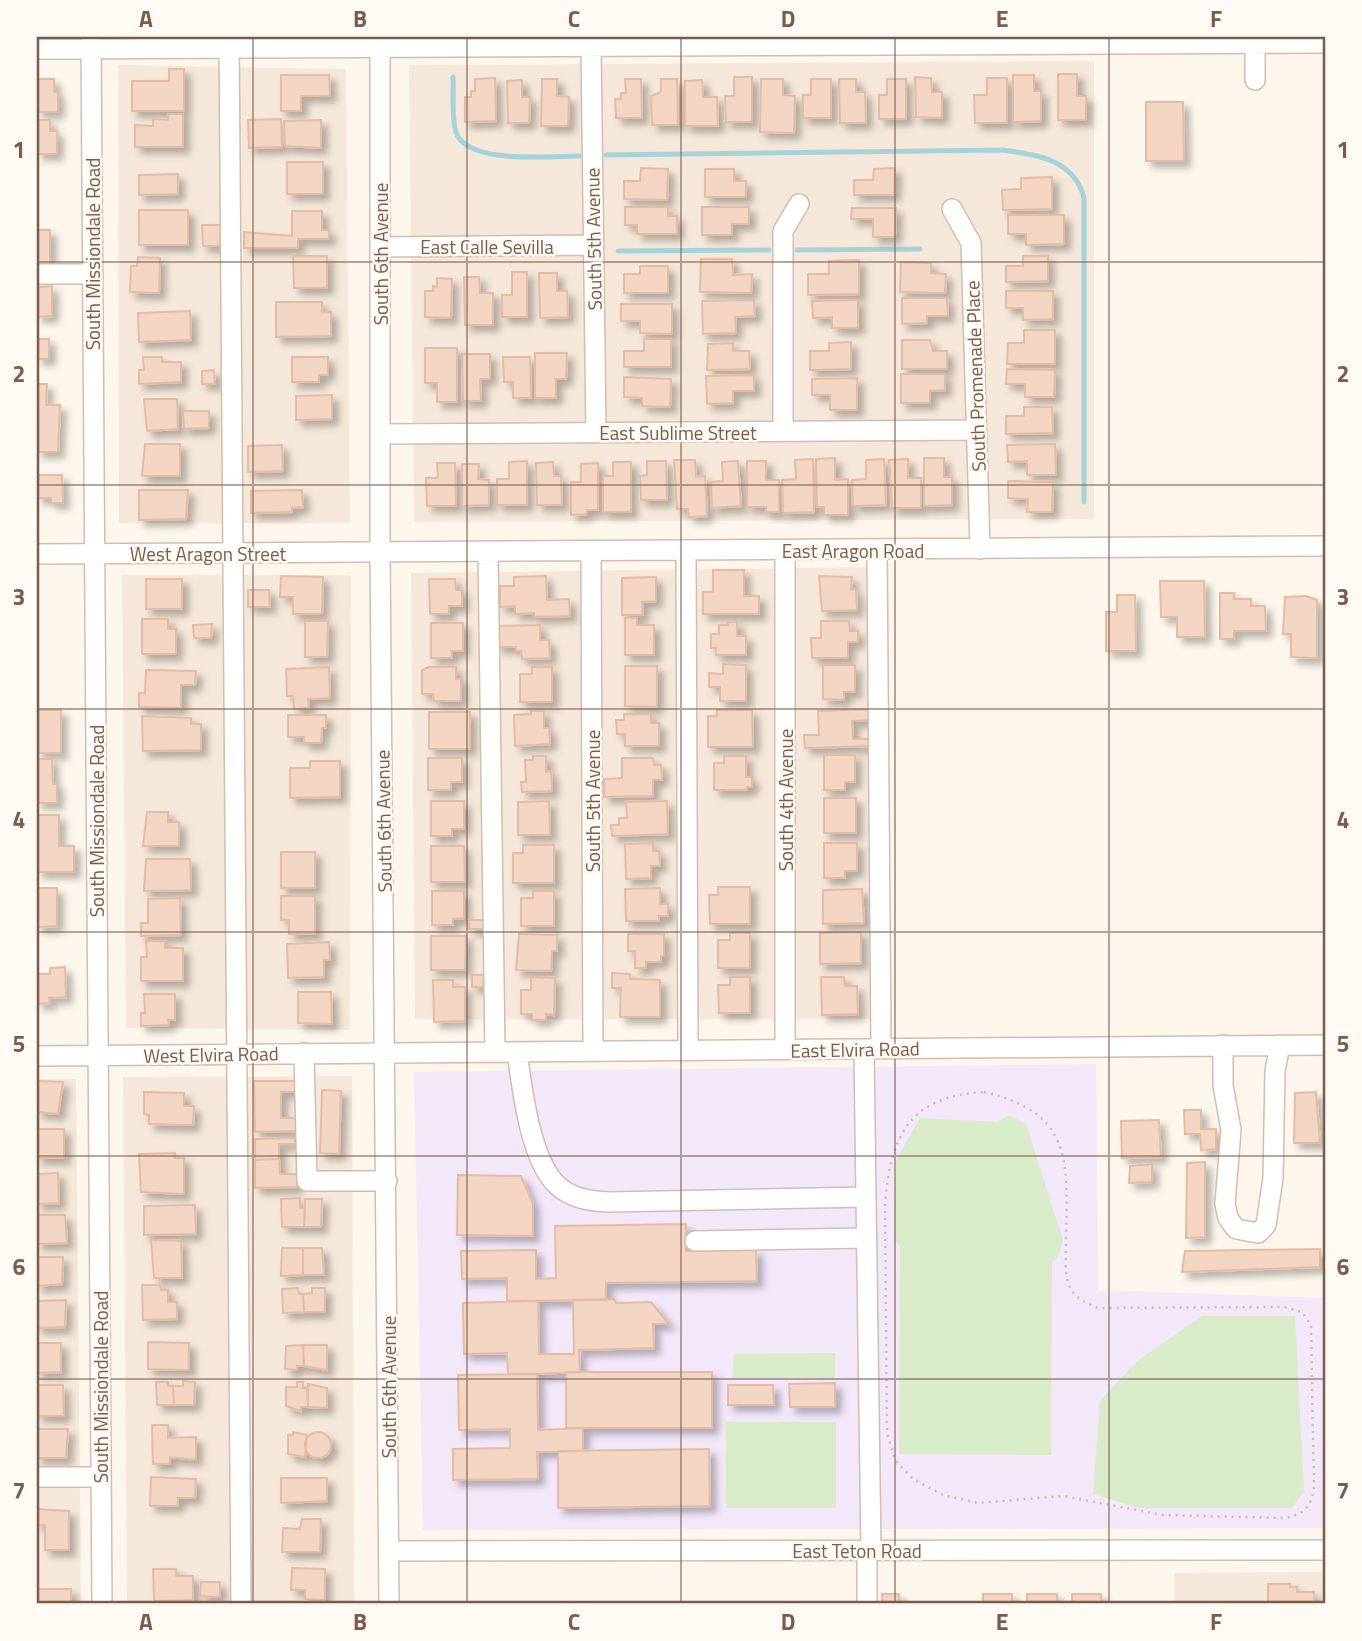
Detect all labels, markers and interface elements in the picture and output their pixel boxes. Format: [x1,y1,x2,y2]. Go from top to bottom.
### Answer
text: A [139,1,153,36]
text: B [353,1,367,36]
text: C [568,1,580,36]
text: D [781,1,795,36]
text: E [996,1,1008,36]
text: F [1210,1,1222,36]
text: 1 [13,132,25,167]
text: 1 [1337,132,1349,167]
street label: South Missiondale Road [78,158,107,350]
street label: South 5th Avenue [577,167,609,311]
street label: South 6th Avenue [366,183,395,325]
street label: East Calle Sevilla [420,232,554,261]
street label: South Promenade Place [957,280,993,472]
text: 2 [13,356,25,391]
text: 2 [1337,356,1349,391]
street label: East Sublime Street [599,418,757,447]
street label: East Aragon Road [782,536,924,565]
street label: West Aragon Street [130,539,286,568]
text: 3 [13,579,25,614]
text: 3 [1337,579,1349,614]
street label: South Missiondale Road [82,725,111,917]
street label: South 4th Avenue [771,729,800,871]
street label: South 5th Avenue [578,730,607,872]
street label: South 6th Avenue [367,749,399,893]
text: 4 [13,802,25,837]
text: 4 [1337,802,1349,837]
text: 5 [13,1026,25,1061]
text: 5 [1337,1026,1349,1061]
street label: East Elvira Road [790,1033,920,1065]
street label: West Elvira Road [143,1038,279,1070]
text: 6 [13,1249,26,1284]
text: 6 [1337,1249,1350,1284]
street label: South Missiondale Road [86,1291,115,1483]
street label: South 6th Avenue [374,1316,403,1458]
text: 7 [13,1473,25,1508]
text: 7 [1337,1473,1349,1508]
street label: East Teton Road [792,1536,922,1565]
text: A [139,1604,153,1639]
text: B [353,1604,367,1639]
text: C [568,1604,580,1639]
text: D [781,1604,795,1639]
text: E [996,1604,1008,1639]
text: F [1210,1604,1222,1639]

